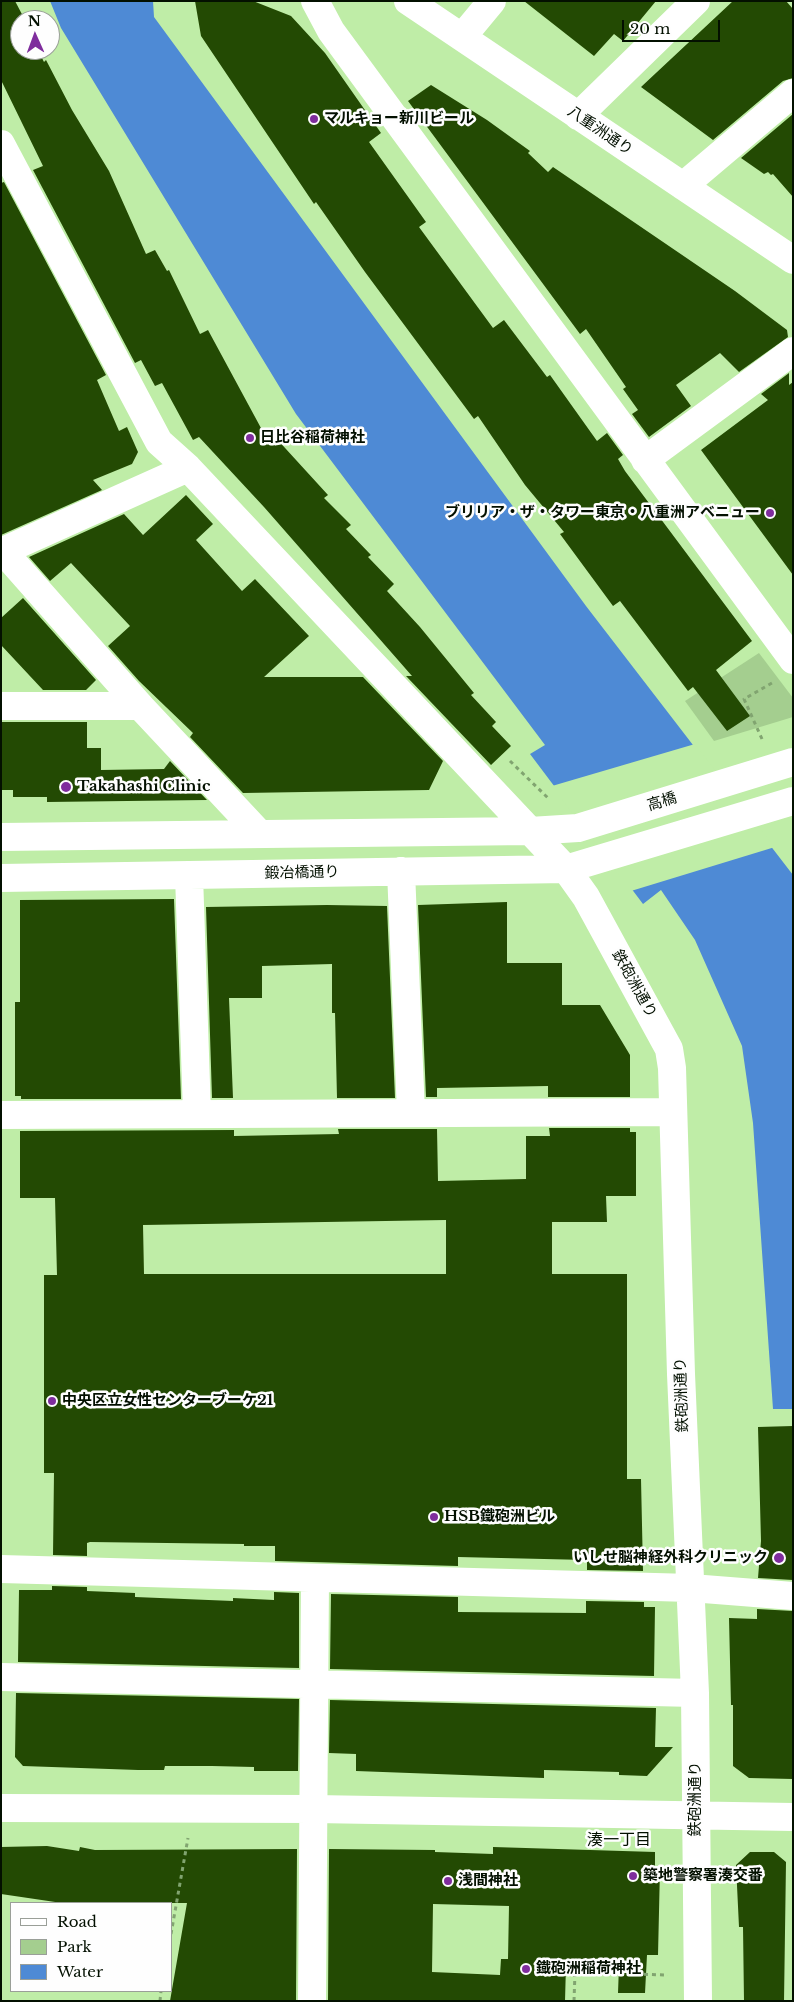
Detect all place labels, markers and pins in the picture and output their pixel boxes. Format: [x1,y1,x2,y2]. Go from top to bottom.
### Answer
place label: マルキョー新川ビール [324,110,474,128]
marker: マルキョー新川ビール [308,113,320,125]
place label: 日比谷稲荷神社 [260,429,365,447]
marker: 日比谷稲荷神社 [244,432,256,444]
place label: ブリリア・ザ・タワー東京・八重洲アベニュー [445,504,760,522]
marker: ブリリア・ザ・タワー東京・八重洲アベニュー [764,507,776,519]
place label: Takahashi Clinic [77,778,210,796]
marker: Takahashi Clinic [59,780,73,794]
place label: 中央区立女性センターブーケ21 [62,1392,273,1410]
marker: 中央区立女性センターブーケ21 [46,1395,58,1407]
place label: HSB鐵砲洲ビル [444,1508,555,1526]
marker: HSB鐵砲洲ビル [428,1511,440,1523]
place label: いしせ脳神経外科クリニック [573,1549,768,1567]
marker: いしせ脳神経外科クリニック [772,1551,786,1565]
place label: 築地警察署湊交番 [643,1867,763,1885]
marker: 築地警察署湊交番 [627,1870,639,1882]
place label: 浅間神社 [458,1872,518,1890]
marker: 浅間神社 [442,1875,454,1887]
place label: 鐡砲洲稲荷神社 [536,1960,641,1978]
marker: 鐡砲洲稲荷神社 [520,1963,532,1975]

